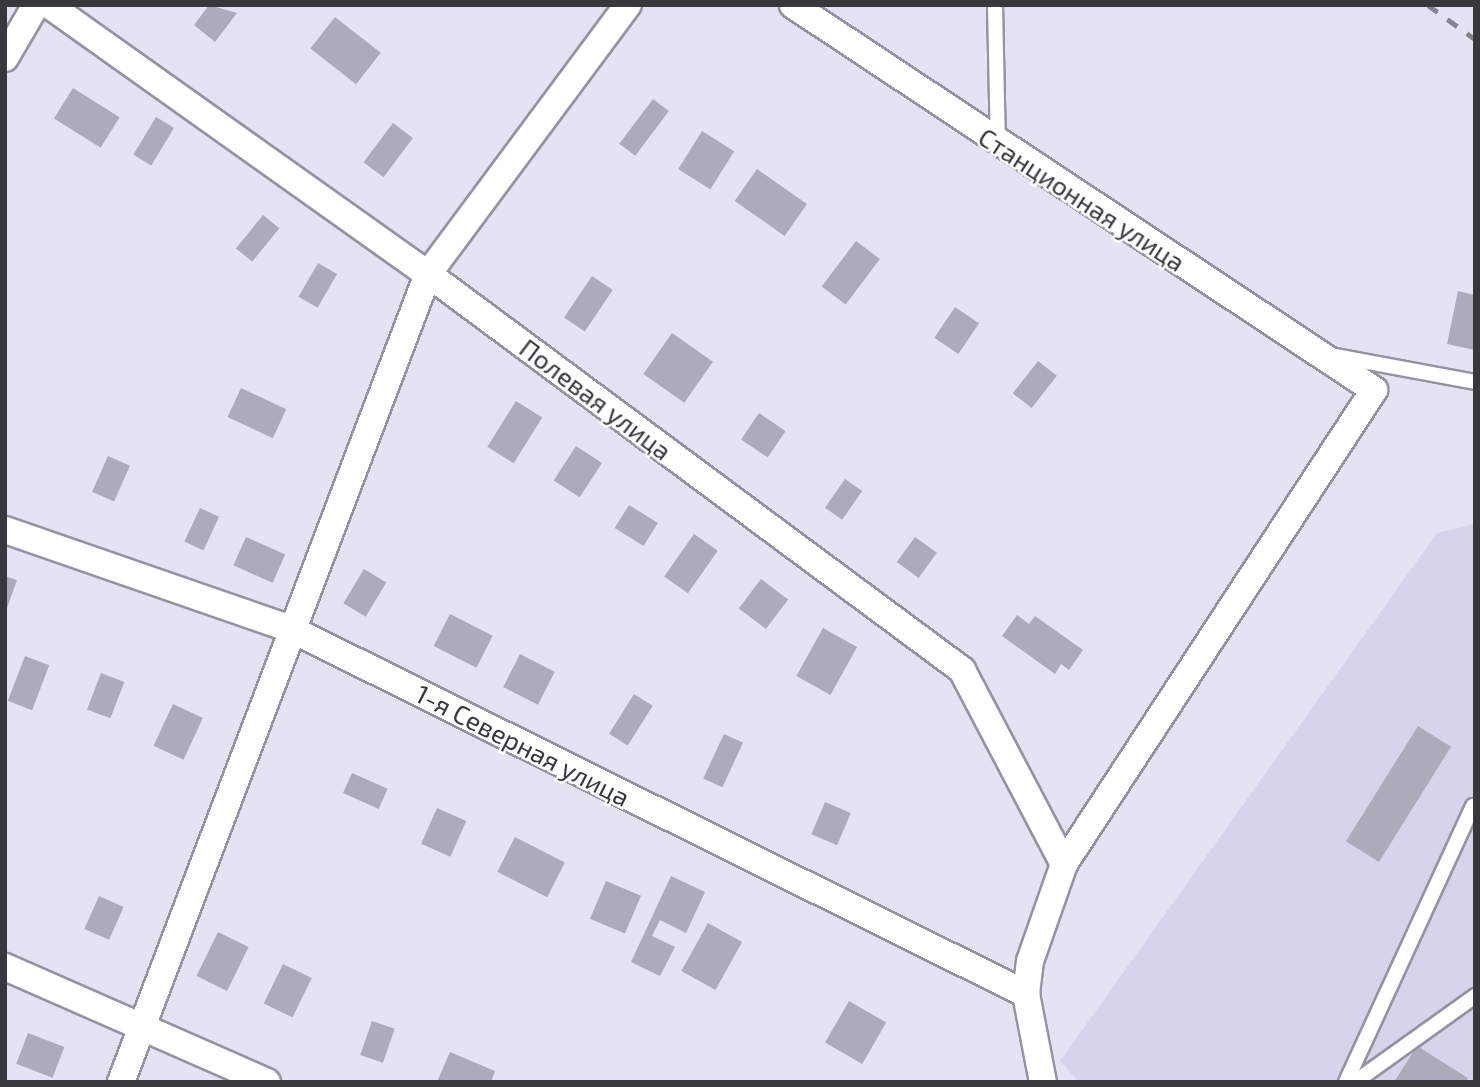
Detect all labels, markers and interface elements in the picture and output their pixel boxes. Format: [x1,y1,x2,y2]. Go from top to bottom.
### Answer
street label: Станционная улица [973,121,1191,277]
street label: Полевая улица [514,332,678,466]
street label: 1-я Северная улица [411,677,635,813]

